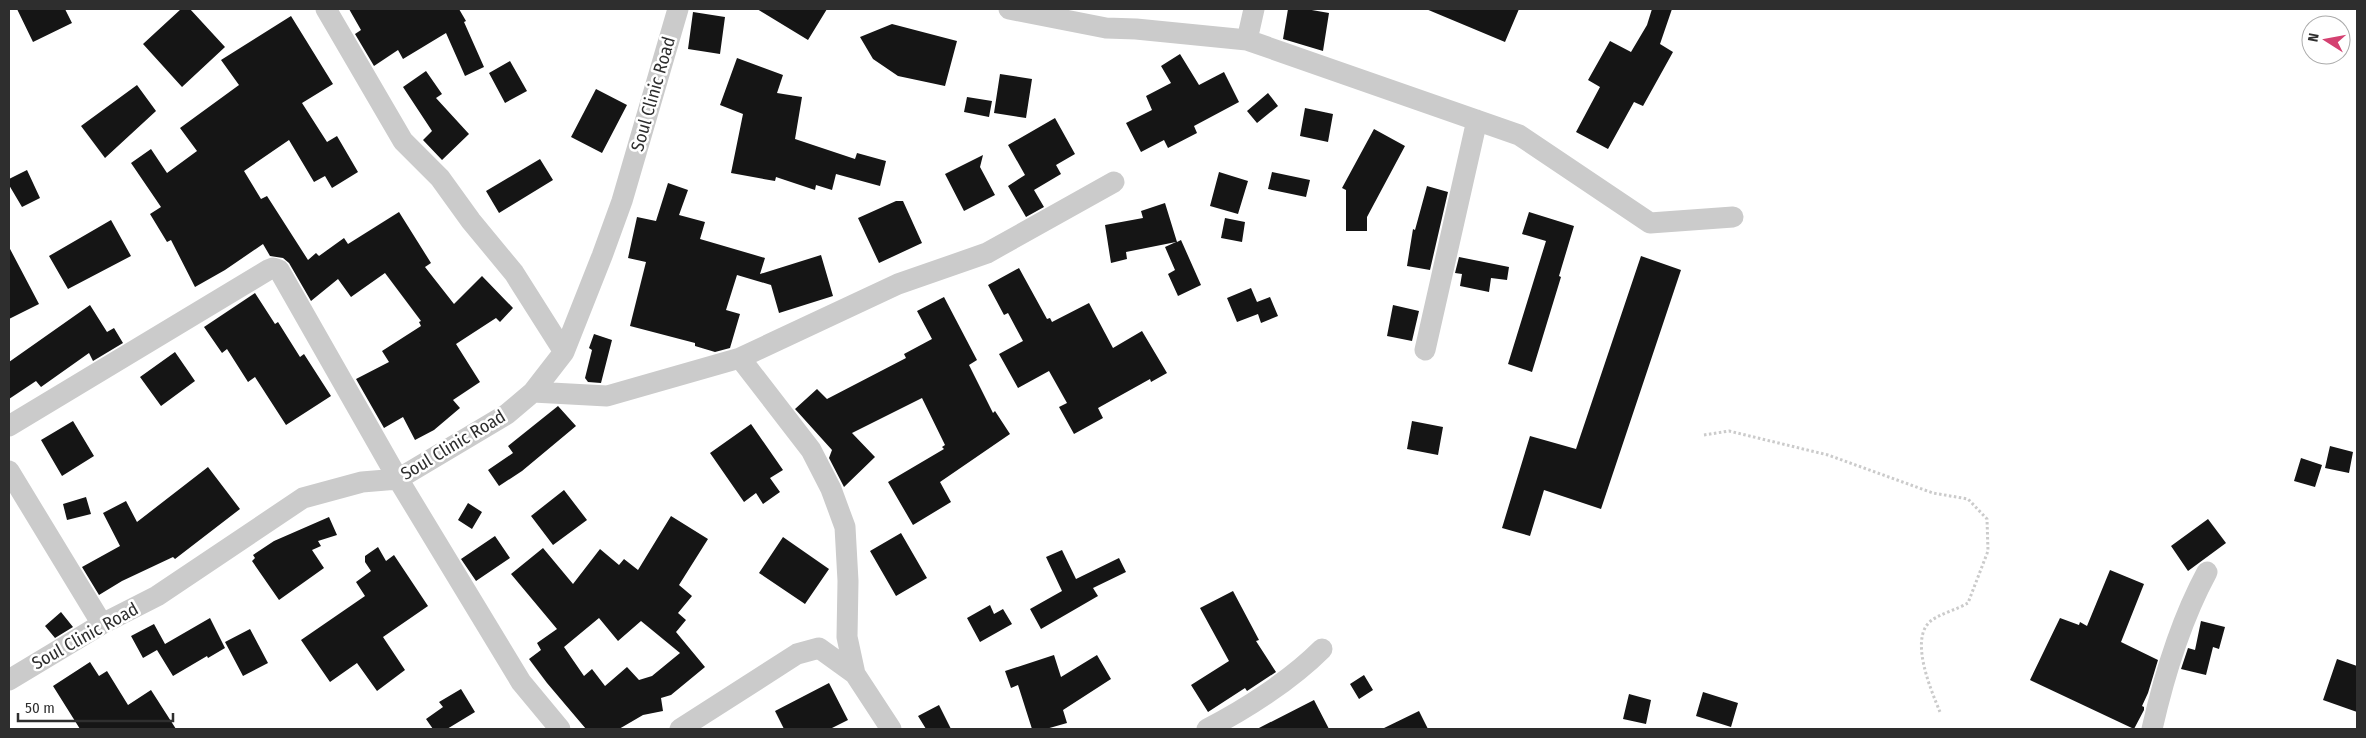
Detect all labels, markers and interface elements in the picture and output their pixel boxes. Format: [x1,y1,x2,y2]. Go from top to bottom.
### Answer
north arrow [2301,15,2351,65]
text: N [2305,32,2323,43]
street label: Soul Clinic Road [626,34,680,154]
street label: Soul Clinic Road [397,405,509,485]
street label: Soul Clinic Road [28,598,142,674]
scale bar [18,690,172,722]
text: 50 m [25,699,55,717]

